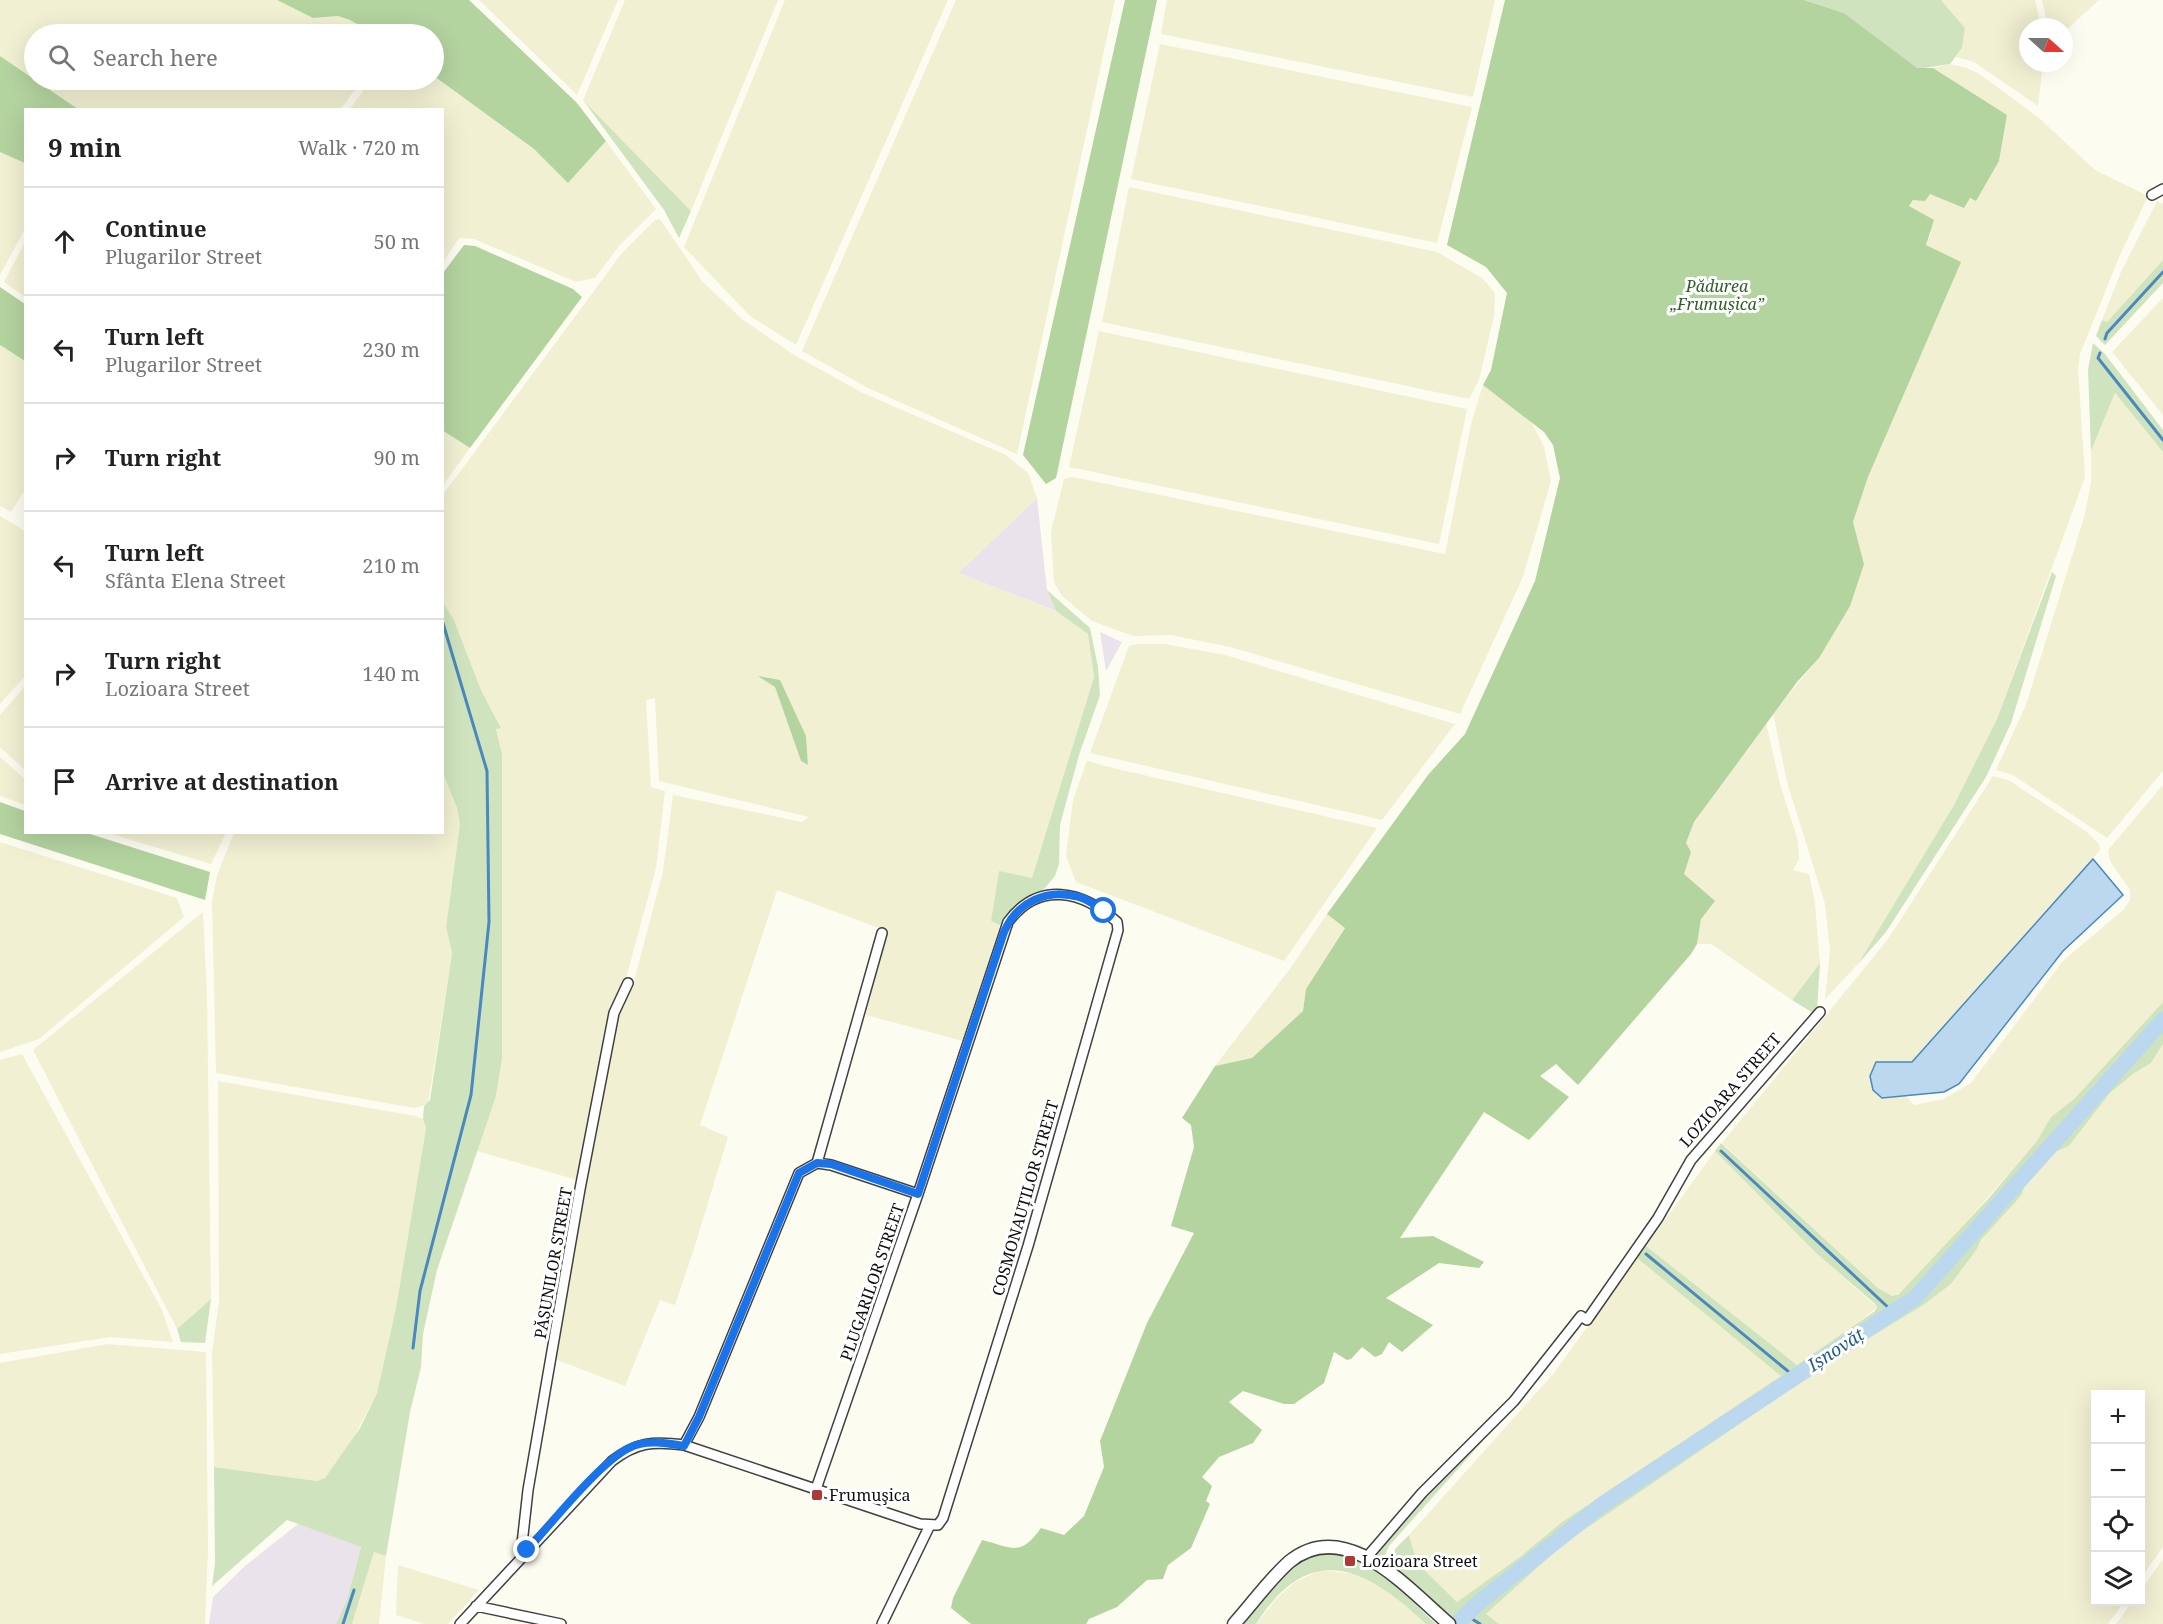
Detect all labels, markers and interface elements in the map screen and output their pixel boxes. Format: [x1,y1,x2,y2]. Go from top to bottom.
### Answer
north arrow [2019,18,2073,72]
search box [24,24,444,90]
icon: search [45,41,78,74]
text: Search here [93,42,218,72]
text: 9 min [48,129,122,165]
text: Walk · 720 m [298,134,420,161]
text: Continue [105,213,207,243]
icon: ahead [48,225,81,258]
text: 50 m [374,228,420,255]
text: Plugarilor Street [105,243,262,270]
park label: Pădurea „Frumușica” [1669,275,1765,315]
text: Turn left [105,321,204,351]
icon: left [48,333,81,366]
text: 230 m [362,336,420,363]
text: Plugarilor Street [105,351,262,378]
icon: right [48,441,81,474]
text: Turn right [105,442,221,472]
text: 90 m [374,444,420,471]
text: Turn left [105,537,204,567]
icon: left [48,549,81,582]
text: 210 m [362,552,420,579]
text: Sfânta Elena Street [105,567,285,594]
text: Turn right [105,645,221,675]
icon: right [48,657,81,690]
text: 140 m [362,660,420,687]
text: Lozioara Street [105,675,250,702]
icon: arrive [48,765,81,798]
text: Arrive at destination [105,766,339,796]
route start [1090,897,1116,923]
street label: LOZIOARA STREET [1674,1028,1786,1152]
street label: COSMONAUȚILOR STREET [987,1097,1064,1298]
street label: PĂȘUNILOR STREET [529,1185,577,1340]
street label: PLUGARILOR STREET [835,1200,909,1364]
water label: Ișnovăț [1802,1322,1869,1377]
map controls [2091,1390,2145,1606]
button: + [2091,1390,2145,1444]
button: − [2091,1444,2145,1498]
place label: Frumuşica [829,1484,911,1506]
marker: Frumuşica [810,1488,824,1502]
button: locate [2091,1498,2145,1552]
route end [513,1536,539,1562]
place label: Lozioara Street [1362,1550,1478,1572]
button: layers [2091,1552,2145,1606]
marker: Lozioara Street [1343,1554,1357,1568]

